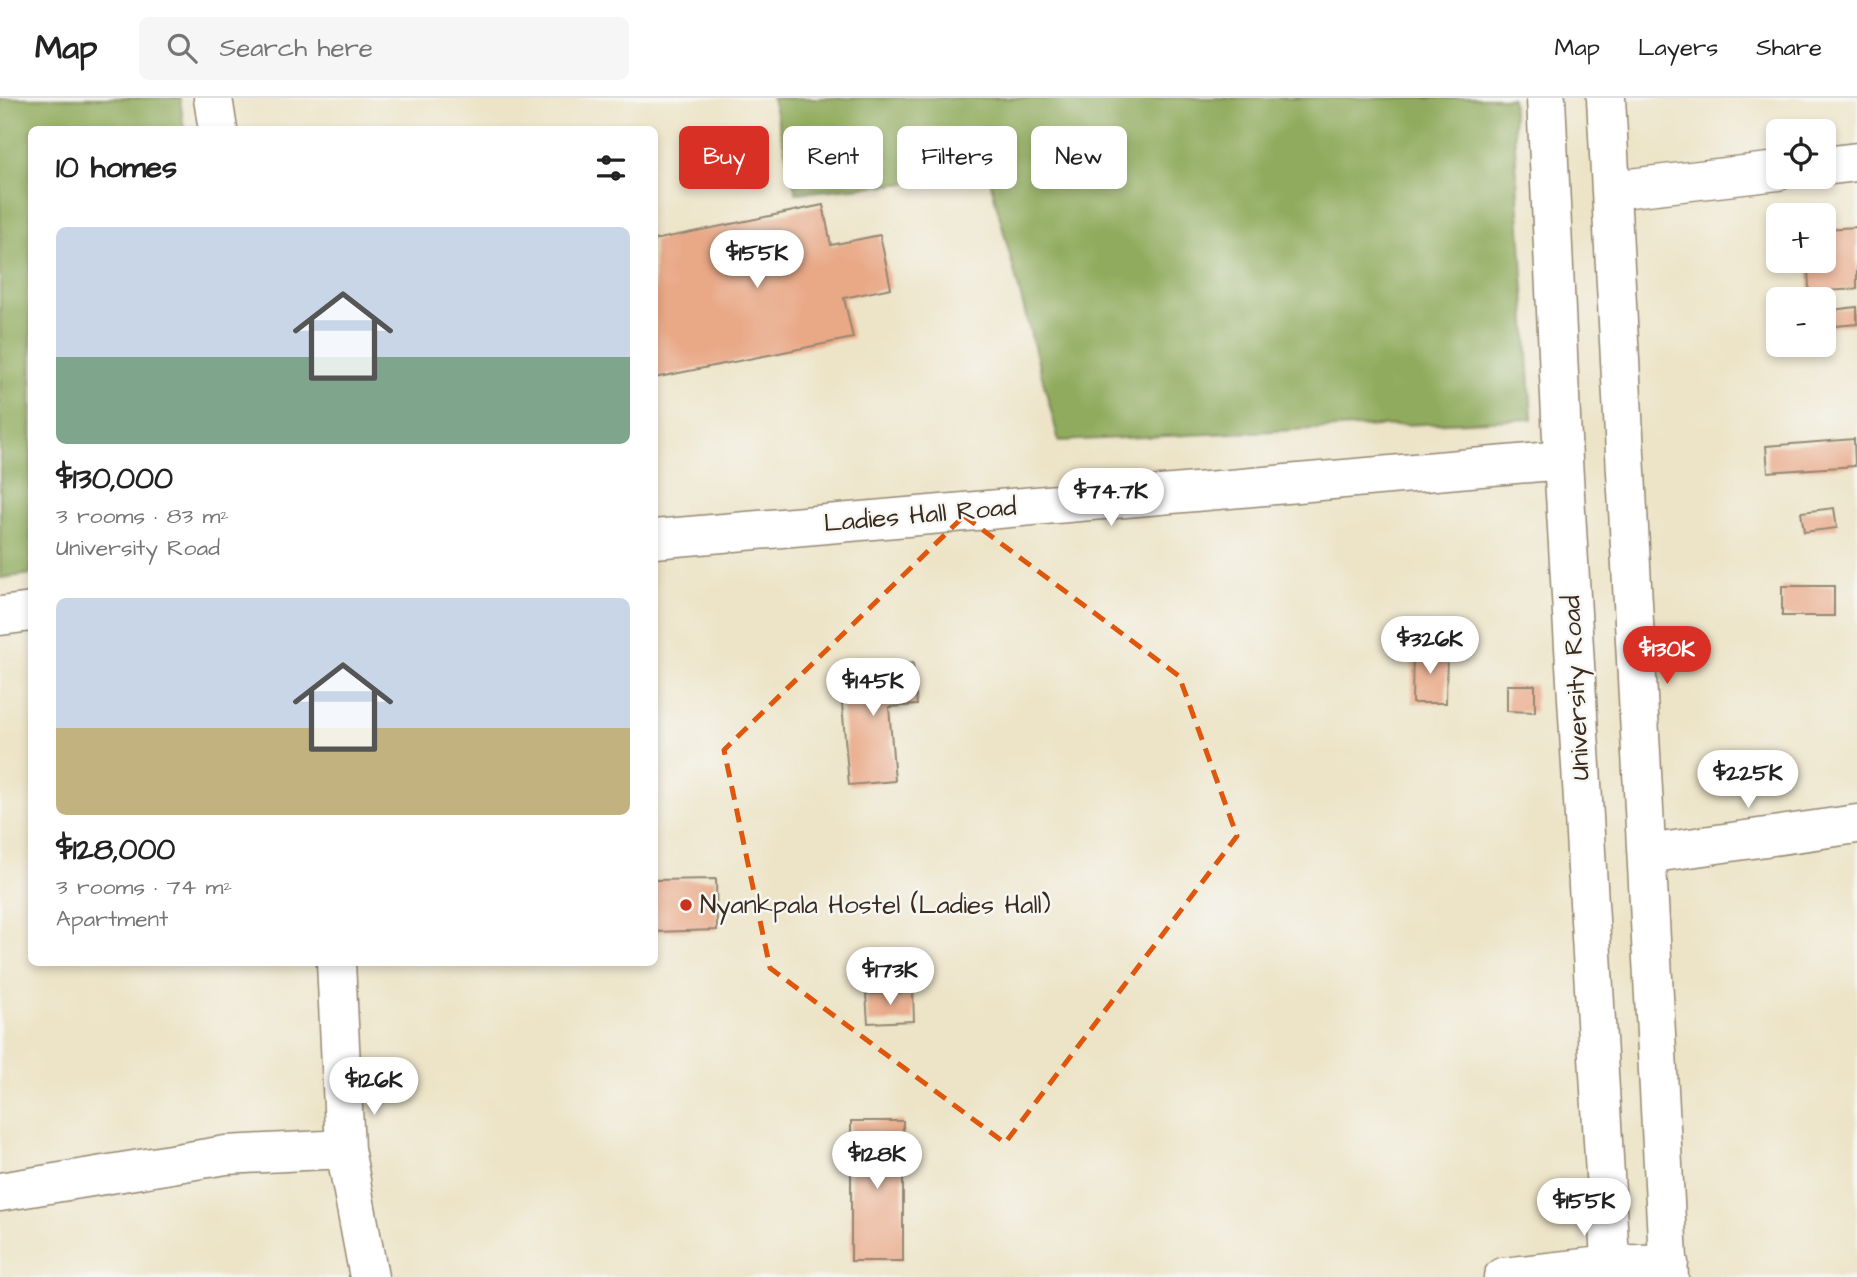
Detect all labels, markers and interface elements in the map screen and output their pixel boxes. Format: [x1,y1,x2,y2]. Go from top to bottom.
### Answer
search box [139,17,629,80]
text: Map [35,25,97,71]
icon: search [163,29,201,67]
text: Search here [219,30,373,66]
text: Map [1555,31,1600,65]
text: Layers [1638,31,1718,65]
text: Share [1756,31,1822,65]
map controls [1766,119,1836,357]
button: locate [1766,119,1836,189]
chip: Buy [679,126,769,189]
chip: Rent [783,126,883,189]
chip: Filters [897,126,1017,189]
chip: New [1031,126,1127,189]
text: 10 homes [56,147,177,189]
icon: filters [592,149,630,187]
button: + [1766,203,1836,273]
pin: $155K [708,230,806,290]
text: $155K [726,237,788,269]
icon: home [280,273,406,399]
button: − [1766,287,1836,357]
text: $130,000 [56,458,173,500]
pin: $74.7K [1054,468,1168,528]
text: $74.7K [1074,475,1148,507]
street label: Ladies Hall Road [822,489,1018,541]
text: 3 rooms · 83 m² [56,500,229,532]
text: University Road [56,532,220,564]
street label: University Road [1553,594,1601,781]
pin: $326K [1381,616,1479,676]
text: $326K [1397,623,1463,655]
pin: $130K [1618,626,1716,686]
text: $130K [1639,633,1695,665]
icon: home [280,644,406,770]
pin: $145K [824,658,922,718]
text: $145K [842,665,904,697]
pin: $225K [1699,750,1797,810]
text: $225K [1713,757,1783,789]
text: $128,000 [56,829,175,871]
text: 3 rooms · 74 m² [56,871,232,903]
place label: Nyankpala Hostel (Ladies Hall) [700,887,1051,925]
marker: Nyankpala Hostel (Ladies Hall) [678,897,694,913]
text: Apartment [56,903,168,935]
pin: $173K [841,948,939,1007]
text: $173K [862,954,918,986]
pin: $126K [325,1058,423,1117]
text: $126K [345,1064,403,1096]
pin: $128K [828,1132,926,1191]
text: $128K [848,1138,906,1170]
pin: $155K [1535,1178,1633,1238]
text: $155K [1553,1185,1615,1217]

